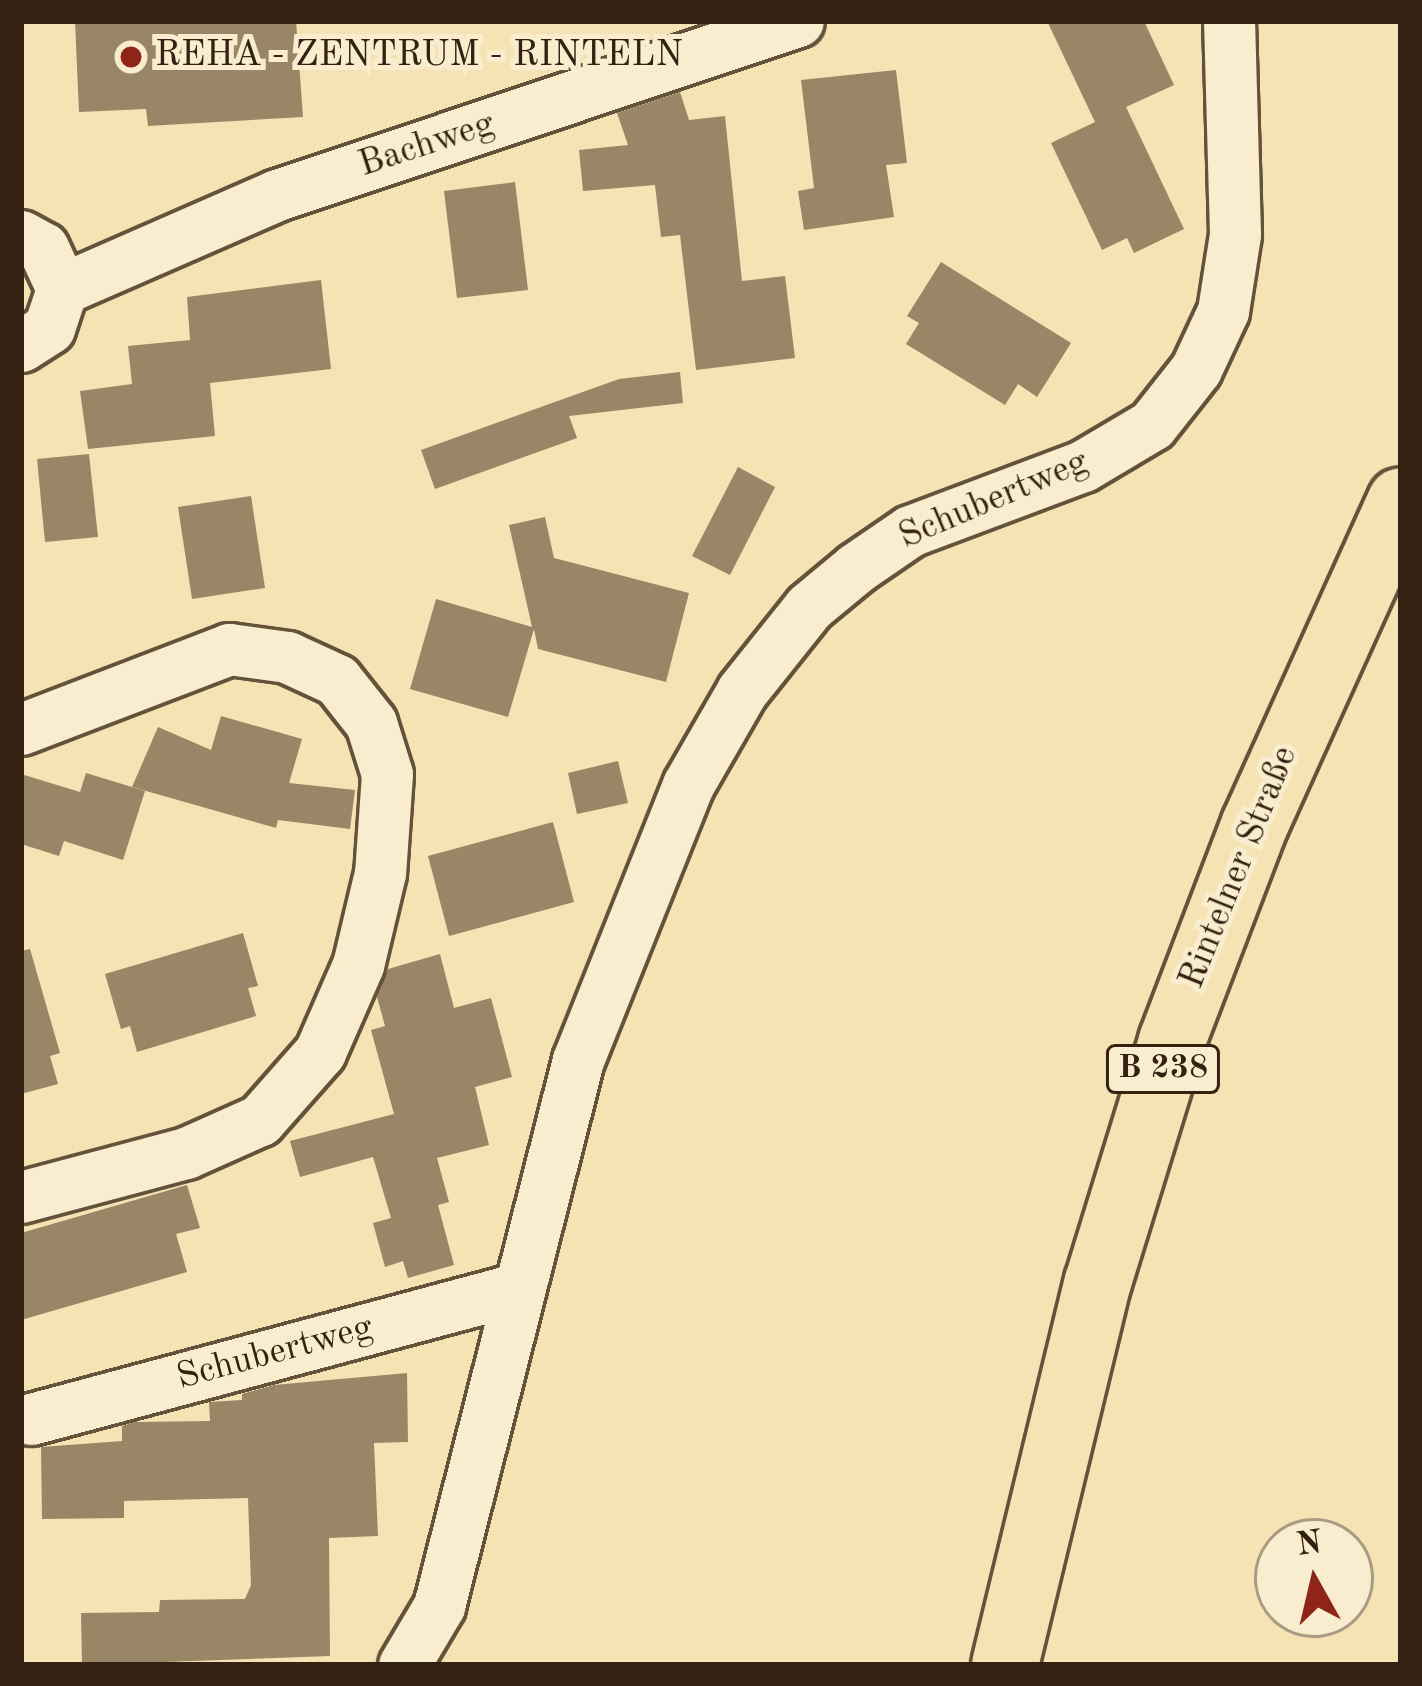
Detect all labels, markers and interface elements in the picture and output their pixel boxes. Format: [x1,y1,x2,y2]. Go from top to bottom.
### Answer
place label: REHA - ZENTRUM - RINTELN [155,35,683,79]
marker: REHA - ZENTRUM - RINTELN [118,44,144,70]
street label: Bachweg [354,104,500,188]
street label: Schubertweg [893,442,1095,560]
street label: Rintelner Straße [1172,740,1308,996]
road number: B 238 [1103,1042,1223,1096]
street label: Schubertweg [172,1307,378,1401]
north arrow [1254,1518,1374,1638]
text: N [1295,1527,1324,1563]

